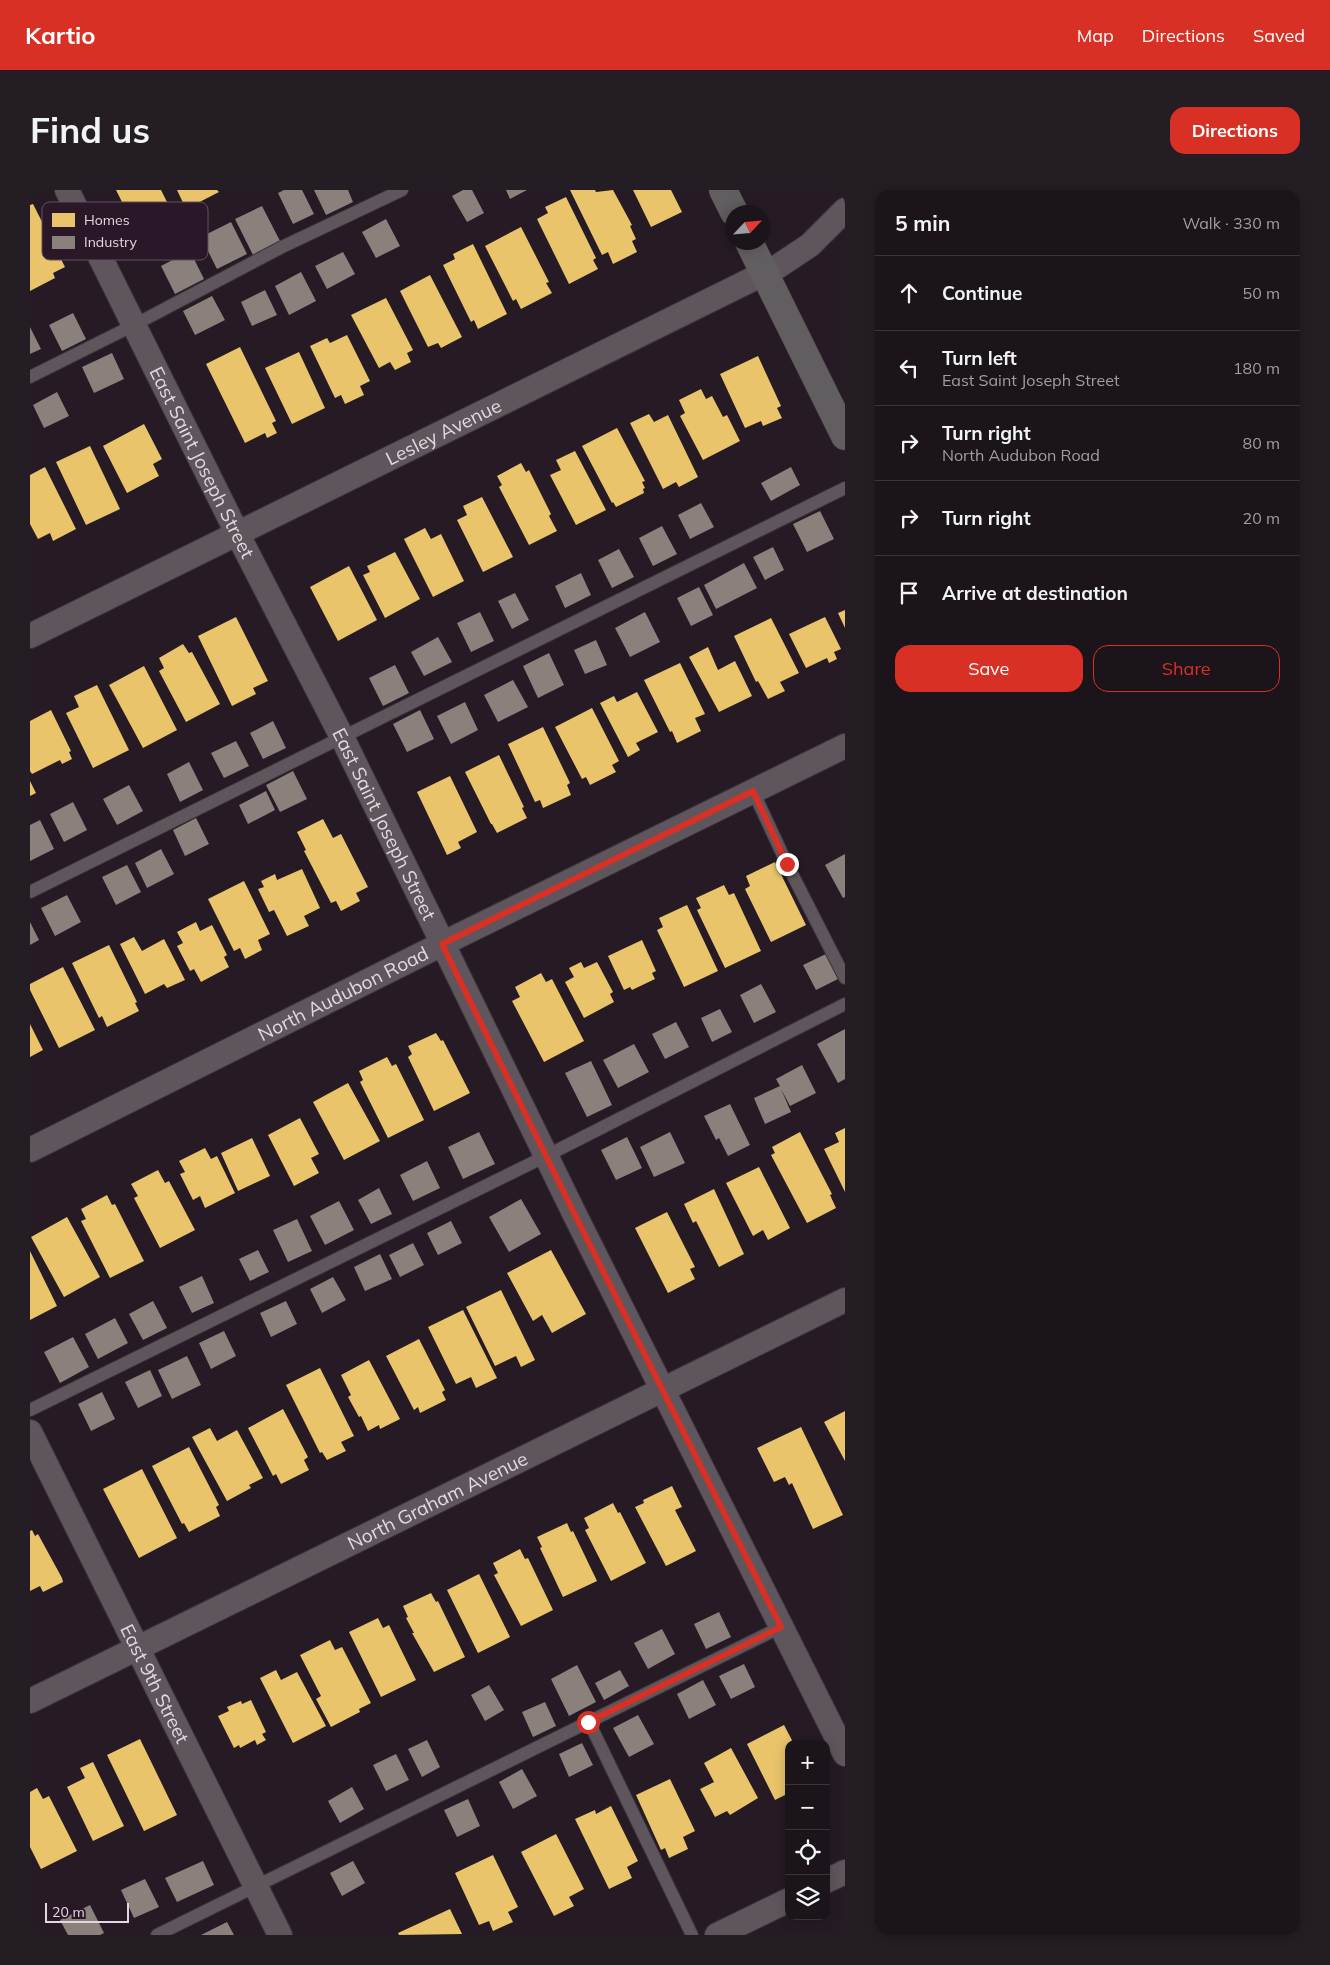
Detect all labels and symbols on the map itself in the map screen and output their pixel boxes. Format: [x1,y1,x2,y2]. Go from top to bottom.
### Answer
legend [42,202,208,260]
north arrow [725,205,770,250]
text: Homes [84,211,130,229]
text: Industry [84,233,138,251]
street label: East Saint Joseph Street [144,363,260,563]
street label: Lesley Avenue [381,393,505,471]
street label: East Saint Joseph Street [327,724,442,924]
route end [776,853,799,876]
street label: North Audubon Road [254,941,432,1046]
street label: North Graham Avenue [343,1446,531,1555]
street label: East 9th Street [115,1620,195,1748]
route start [577,1711,600,1734]
scale bar [45,1900,129,1923]

